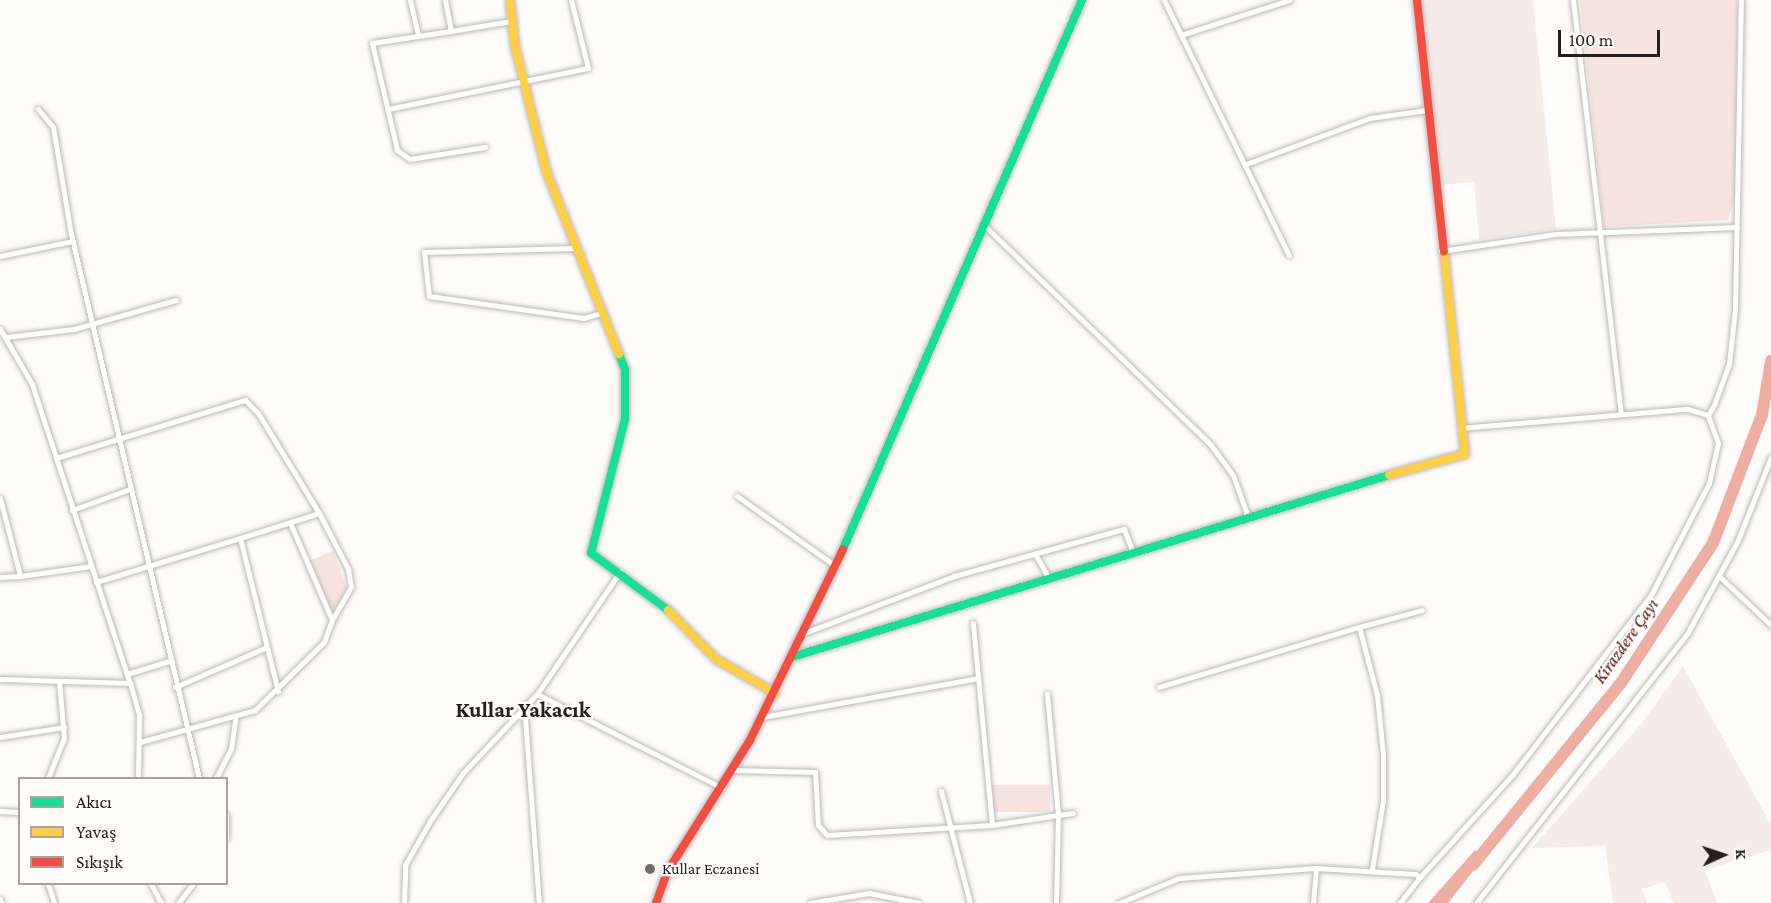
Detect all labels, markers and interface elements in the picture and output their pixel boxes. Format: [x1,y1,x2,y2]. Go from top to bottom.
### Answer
scale bar [1561,18,1663,56]
text: 100 m [1569,30,1613,50]
water label: Kirazdere Çayı [1589,594,1663,688]
district label: Kullar Yakacık [455,697,591,723]
legend [18,777,228,885]
text: Akıcı [76,792,112,812]
text: Yavaş [76,822,116,842]
north arrow [1693,825,1753,885]
text: K [1733,848,1750,860]
text: Sıkışık [76,852,123,872]
place label: Kullar Eczanesi [662,859,760,879]
marker: Kullar Eczanesi [643,862,657,876]

